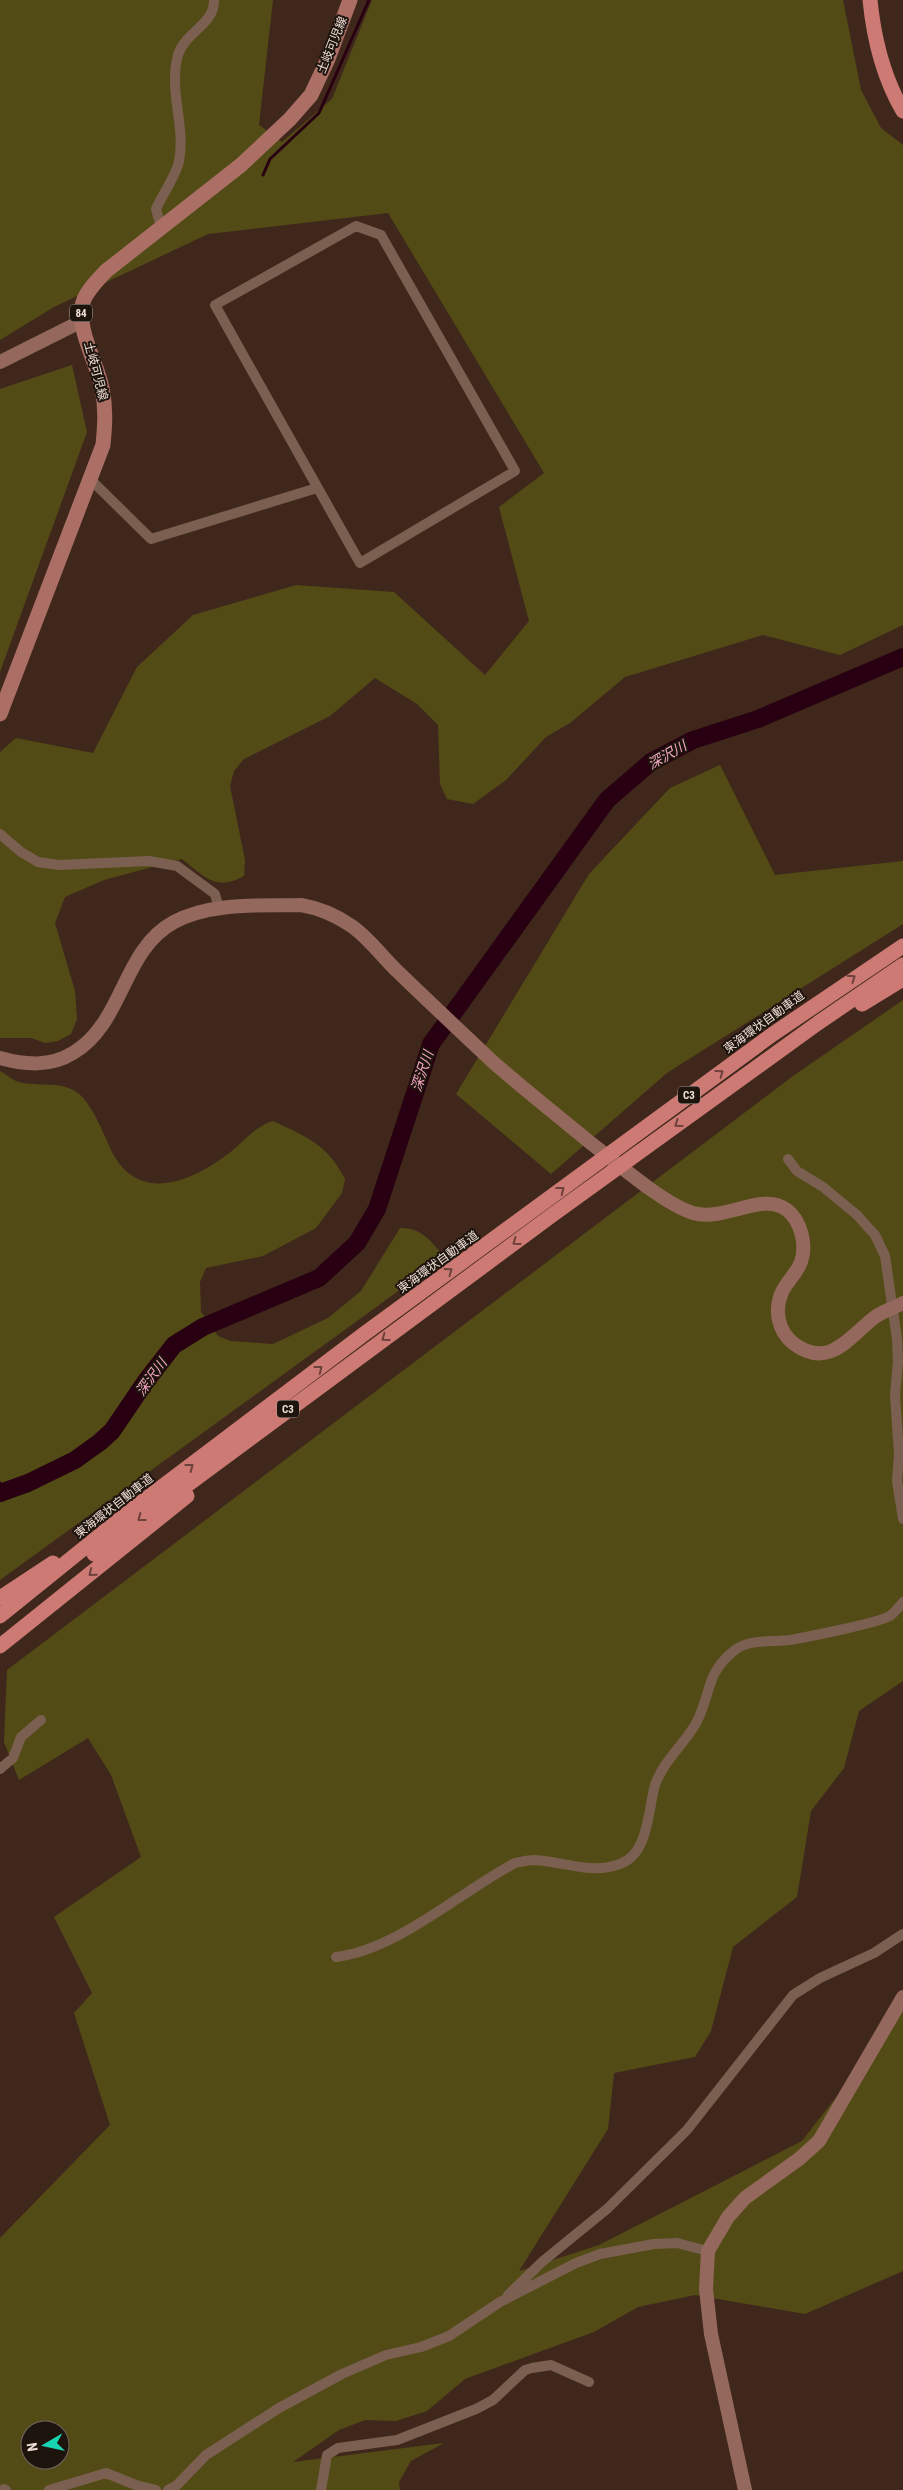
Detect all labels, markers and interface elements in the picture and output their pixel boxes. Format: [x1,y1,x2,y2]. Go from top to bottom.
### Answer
street label: 土岐可児線 [314,15,350,75]
road number: 84 [70,304,92,322]
street label: 土岐可児線 [81,340,111,402]
water label: 深沢川 [645,737,691,772]
one-way arrow [847,975,856,984]
street label: 東海環状自動車道 [721,988,807,1056]
water label: 深沢川 [408,1047,437,1093]
one-way arrow [714,1070,724,1079]
road number: C3 [678,1086,700,1104]
one-way arrow [674,1118,683,1127]
one-way arrow [555,1187,564,1195]
street label: 東海環状自動車道 [395,1228,481,1296]
one-way arrow [513,1236,522,1244]
one-way arrow [443,1269,452,1277]
one-way arrow [381,1332,391,1341]
water label: 深沢川 [132,1354,171,1399]
one-way arrow [313,1366,322,1374]
road number: C3 [277,1400,299,1418]
one-way arrow [184,1464,194,1473]
street label: 東海環状自動車道 [72,1471,156,1541]
one-way arrow [138,1512,147,1520]
one-way arrow [89,1567,98,1575]
north arrow [20,2420,70,2470]
text: N [24,2442,41,2453]

